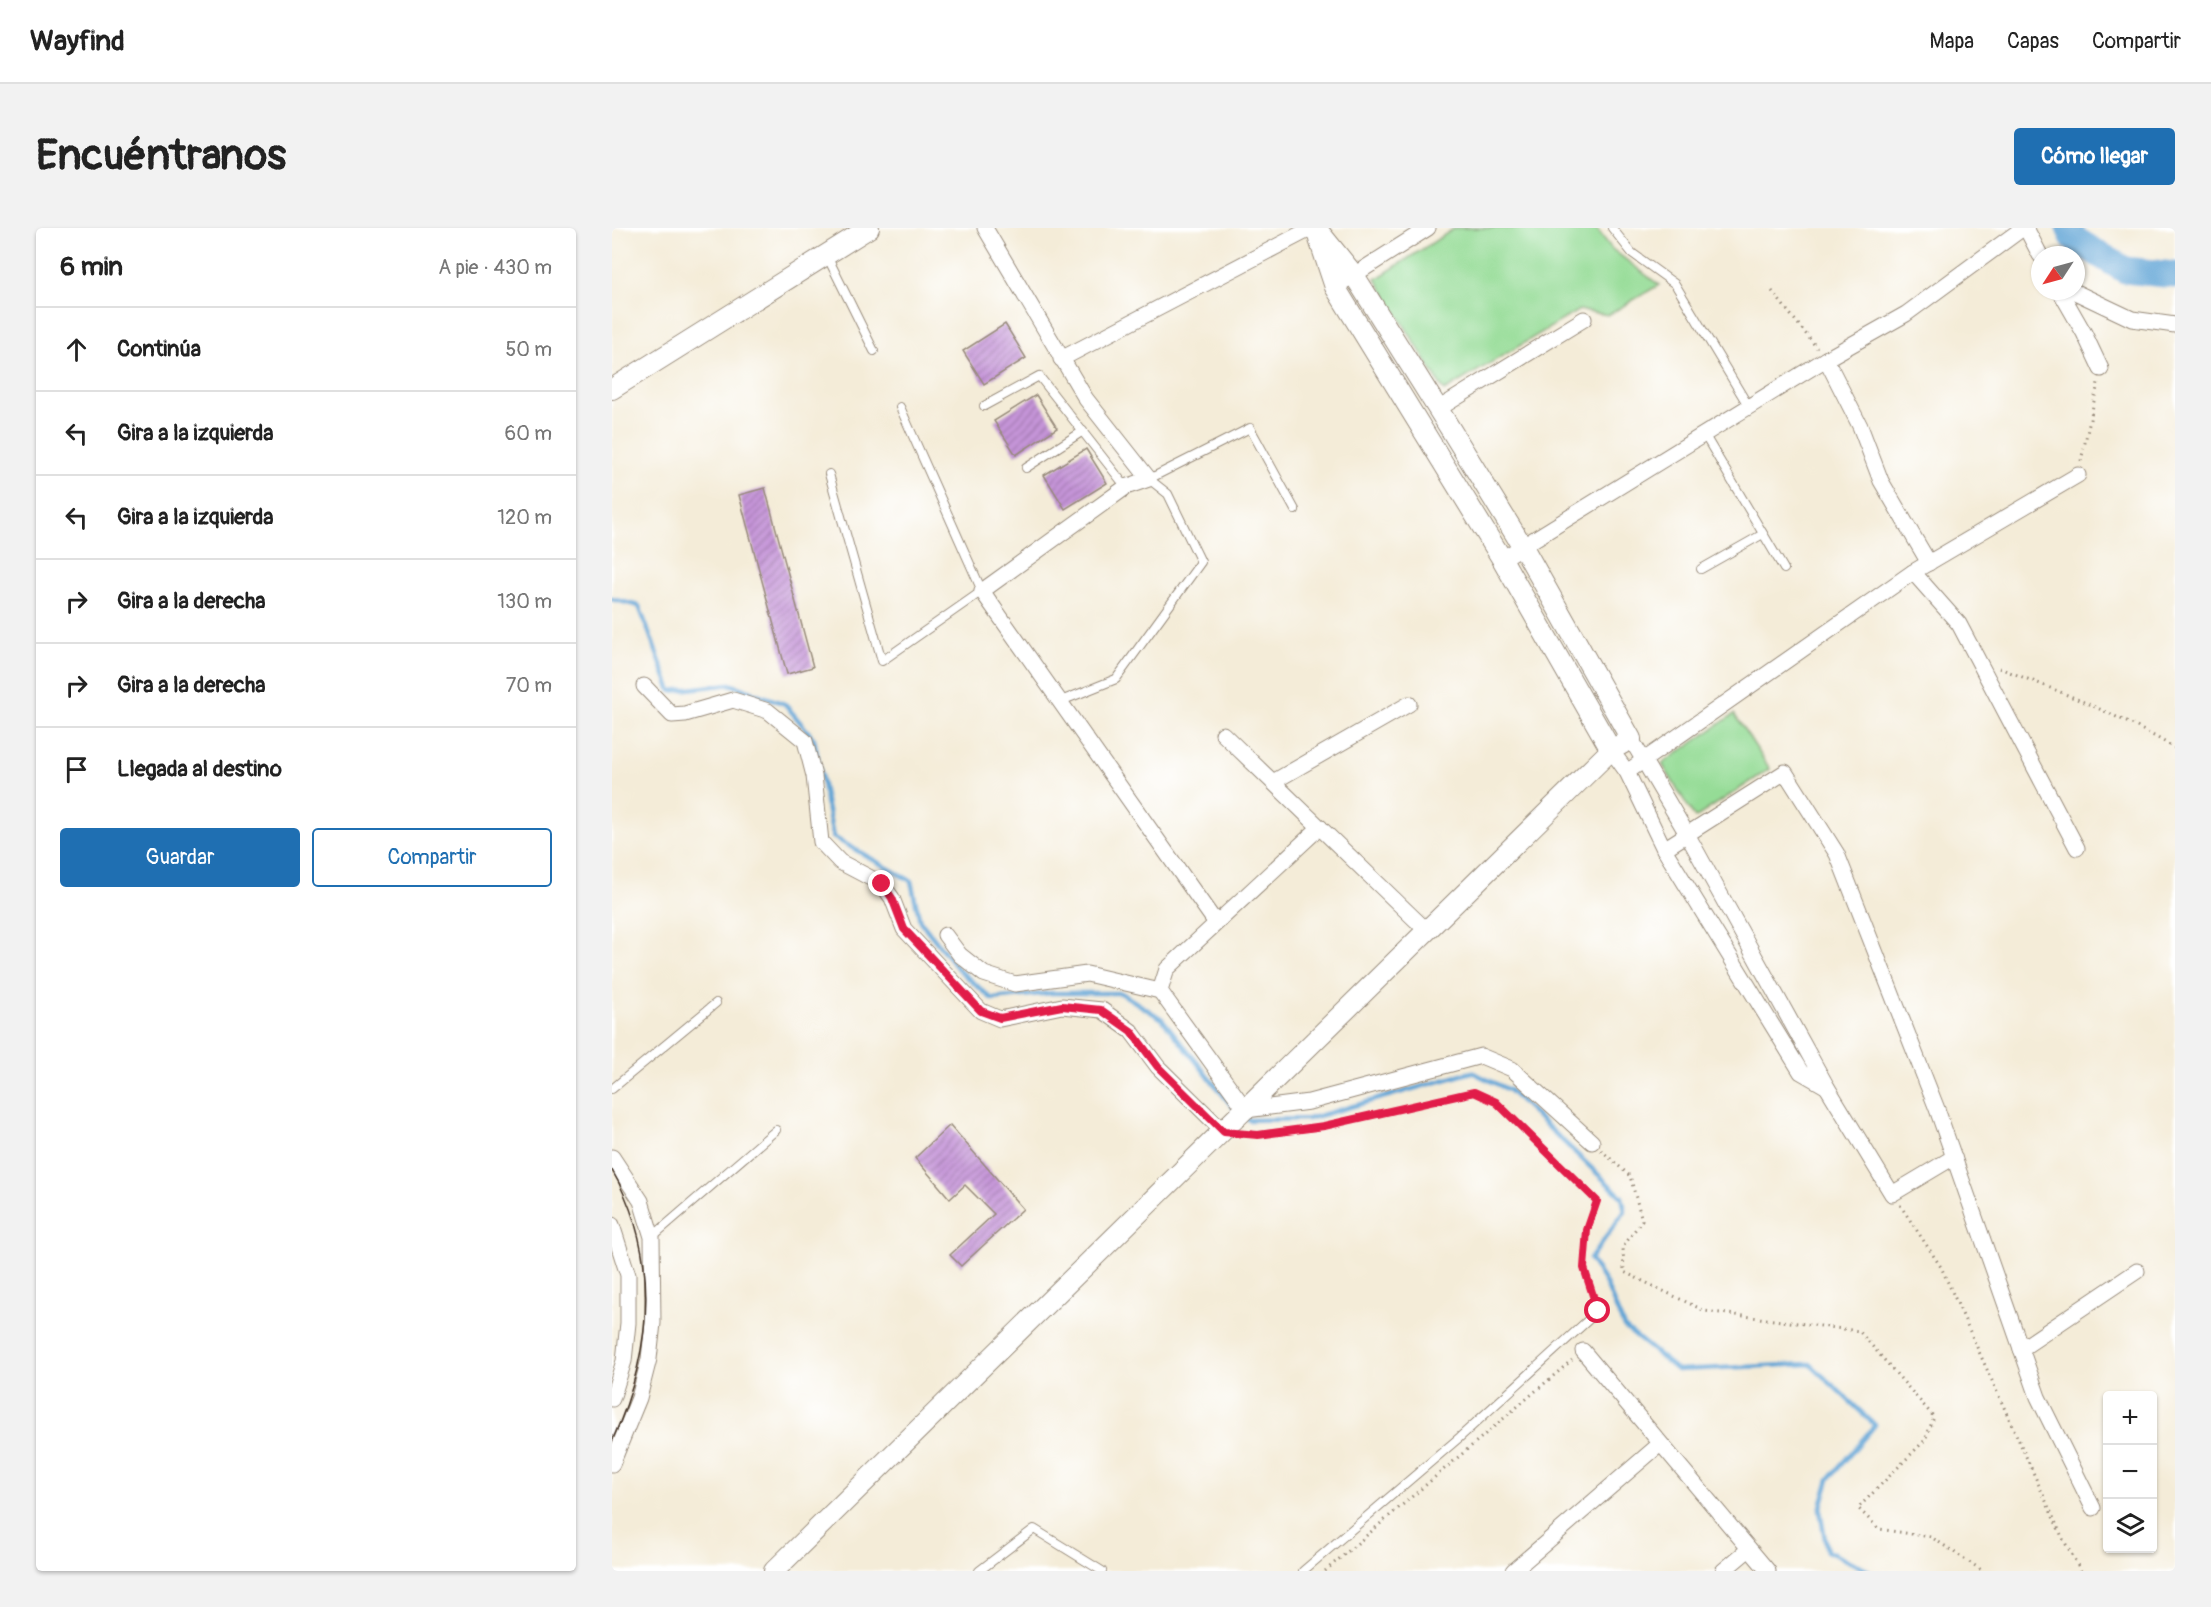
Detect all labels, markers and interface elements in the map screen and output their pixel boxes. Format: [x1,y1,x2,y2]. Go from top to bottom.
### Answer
text: Wayfind [30,24,125,59]
text: Mapa [1930,28,1974,55]
text: Capas [2007,28,2059,55]
text: Compartir [2092,28,2181,55]
button: Cómo llegar [2014,128,2175,185]
text: Encuéntranos [36,130,286,182]
north arrow [2031,246,2085,300]
text: 6 min [60,251,123,283]
text: A pie · 430 m [438,255,552,280]
icon: ahead [60,333,93,366]
text: Continúa [117,335,201,363]
text: 50 m [505,337,552,362]
icon: left [60,417,93,450]
text: Gira a la izquierda [117,419,274,447]
text: 60 m [505,421,552,446]
icon: left [60,501,93,534]
text: Gira a la izquierda [117,503,274,531]
text: 120 m [497,505,552,530]
icon: right [60,585,93,618]
text: Gira a la derecha [117,587,265,615]
text: 130 m [497,589,552,614]
icon: right [60,669,93,702]
text: Gira a la derecha [117,671,265,699]
text: 70 m [506,673,552,698]
icon: arrive [60,753,93,786]
text: Llegada al destino [117,755,282,783]
button: Guardar [60,828,300,887]
button: Compartir [312,828,552,887]
route end [868,870,894,896]
route start [1584,1297,1610,1323]
map controls [2103,1391,2157,1553]
button: + [2103,1391,2157,1445]
button: − [2103,1445,2157,1499]
button: layers [2103,1499,2157,1553]

